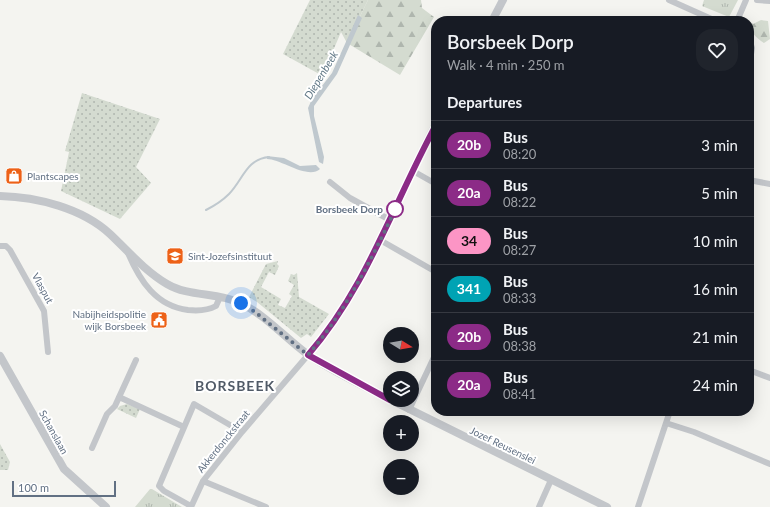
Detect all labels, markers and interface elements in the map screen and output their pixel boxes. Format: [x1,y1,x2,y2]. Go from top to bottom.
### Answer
button: heart [696,29,738,71]
text: Borsbeek Dorp [447,30,574,53]
water label: Diepenbeek [301,48,340,101]
text: Walk · 4 min · 250 m [447,57,565,73]
text: Departures [447,93,522,111]
text: Bus [503,128,528,146]
text: 20b [457,136,481,153]
text: 3 min [701,136,738,154]
text: 08:20 [503,146,536,162]
shop icon: Plantscapes [4,166,24,186]
place label: Plantscapes [27,170,79,182]
text: Bus [503,176,528,194]
text: 20a [457,184,481,201]
text: 5 min [701,184,738,202]
text: 08:22 [503,194,536,210]
marker: Borsbeek Dorp [386,200,404,218]
place label: Borsbeek Dorp [316,203,383,215]
text: Bus [503,224,528,242]
text: 34 [461,232,477,249]
text: 10 min [692,232,738,250]
text: 08:27 [503,242,536,258]
school or university icon: Sint-Jozefsinstituut [165,246,185,266]
place label: Sint-Jozefsinstituut [188,250,272,262]
street label: Vlasput [30,271,56,306]
text: Bus [503,272,528,290]
text: 341 [457,280,481,297]
text: 16 min [692,280,738,298]
text: 08:33 [503,290,536,306]
your location [231,293,251,313]
place label: Nabijheidspolitie wijk Borsbeek [72,308,147,332]
public building icon: Nabijheidspolitie wijk Borsbeek [149,310,169,330]
text: Bus [503,320,528,338]
north arrow [383,327,419,363]
map controls [383,327,419,495]
text: 20b [457,328,481,345]
text: 21 min [692,328,738,346]
text: 08:38 [503,338,536,354]
text: Bus [503,368,528,386]
button: layers [383,371,419,407]
text: 20a [457,376,481,393]
text: 24 min [692,376,738,394]
district label: BORSBEEK [195,377,275,394]
text: 08:41 [503,386,536,402]
street label: Akkerdonckstraat [194,407,252,475]
street label: Schanslaan [37,408,71,456]
button: + [383,415,419,451]
street label: Jozef Reusenslei [468,424,538,466]
button: − [383,459,419,495]
scale bar [12,479,116,498]
text: 100 m [18,481,49,494]

